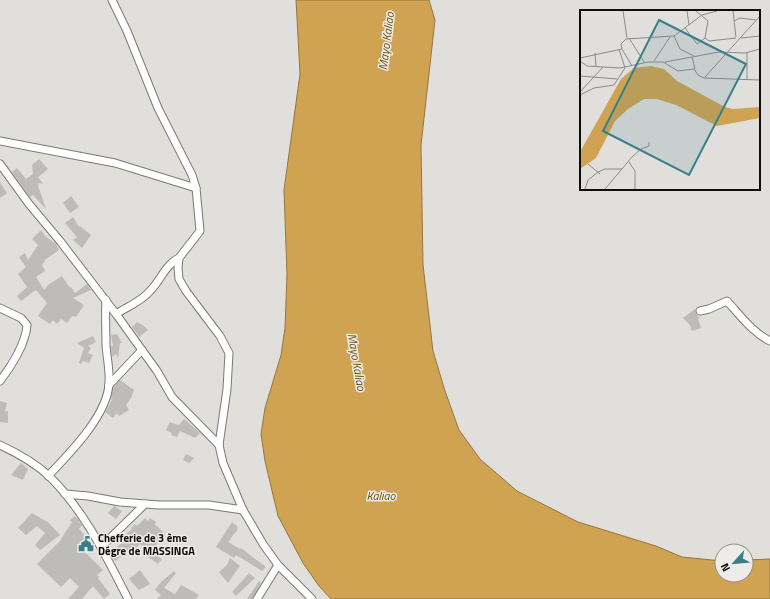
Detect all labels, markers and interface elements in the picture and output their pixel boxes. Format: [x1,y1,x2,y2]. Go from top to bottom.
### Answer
water label: Mayo Kaliao [373,10,399,71]
inset map [580,10,760,190]
water label: Mayo Kaliao [343,332,372,393]
water label: Kaliao [366,486,397,505]
place label: Chefferie de 3 ème Dégre de MASSINGA [98,530,195,559]
public building icon: Chefferie de 3 ème Dégre de MASSINGA [77,535,95,553]
north arrow [714,543,754,583]
text: N [716,561,734,575]

